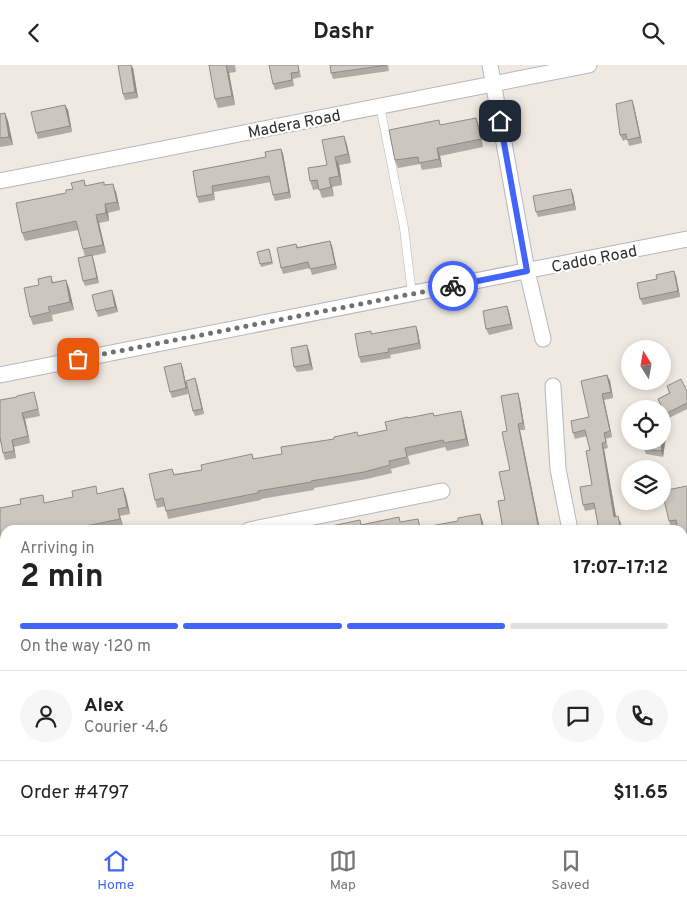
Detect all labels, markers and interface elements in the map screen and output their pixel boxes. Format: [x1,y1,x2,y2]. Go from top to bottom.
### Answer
icon: back [20,19,48,47]
text: Dashr [313,19,374,46]
icon: search [639,19,667,47]
pin [479,100,521,142]
street label: Madera Road [246,106,342,144]
icon: home [486,107,514,135]
street label: Caddo Road [550,242,639,278]
courier [428,261,478,311]
icon: bike [439,272,467,300]
pin [57,338,99,380]
north arrow [621,340,671,390]
map controls [621,340,671,510]
icon: bag [64,345,92,373]
button: locate [621,400,671,450]
button: layers [621,460,671,510]
text: Arriving in [20,539,95,559]
text: 17:07–17:12 [573,556,668,580]
text: 2 min [20,558,104,598]
text: On the way · 120 m [20,637,151,657]
button: person [20,690,72,742]
button: chat [552,690,604,742]
button: phone [616,690,668,742]
text: Alex [84,694,124,718]
text: Courier · 4.6 [84,718,168,738]
text: Order #4797 [20,781,129,805]
text: $11.65 [613,781,668,805]
tab: Home [97,847,134,894]
tab: Map [329,847,357,894]
tab: Saved [551,847,590,894]

